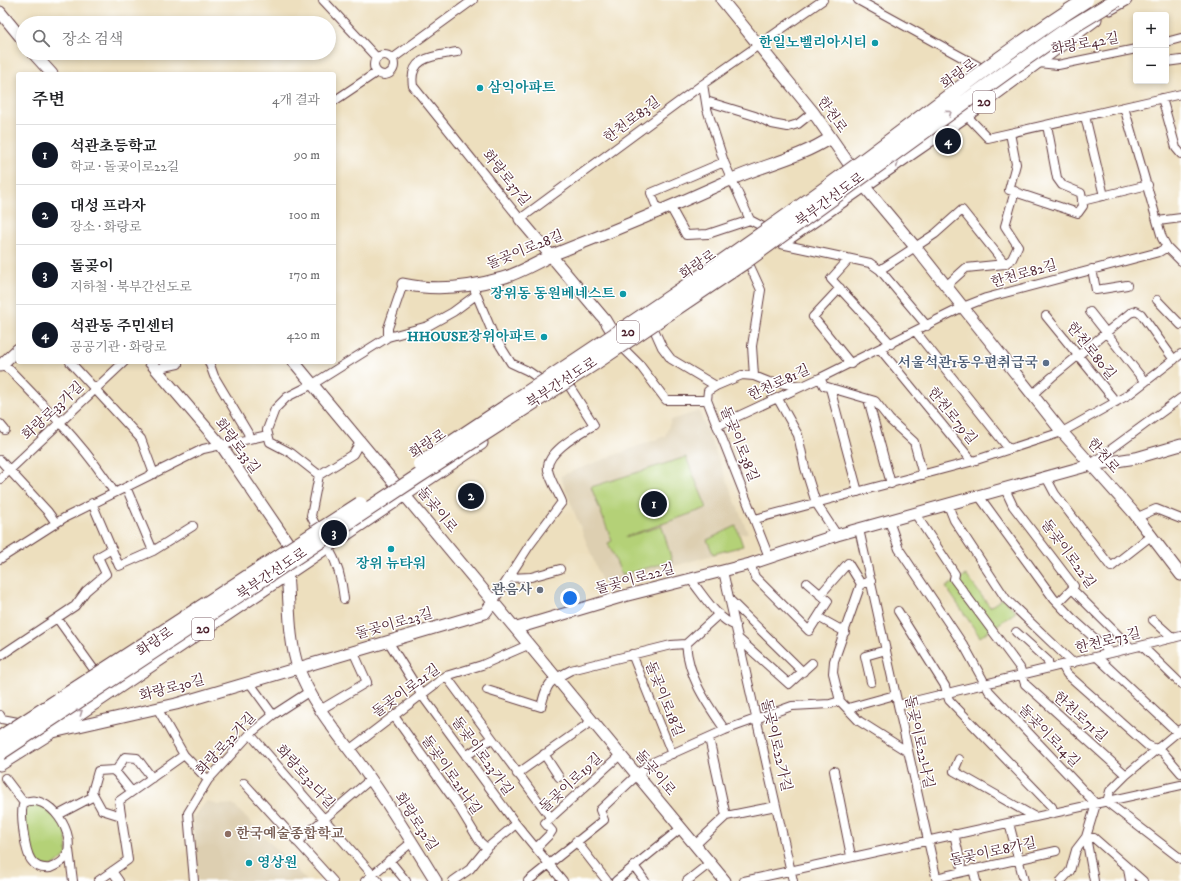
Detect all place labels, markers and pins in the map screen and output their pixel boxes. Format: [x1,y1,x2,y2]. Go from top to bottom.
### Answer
place label: 한일노벨리아시티 [759,34,867,52]
marker: 한일노벨리아시티 [870,38,880,48]
place label: 삼익아파트 [488,79,556,97]
marker: 삼익아파트 [475,83,485,93]
pin: 4 [935,126,961,156]
place label: 장위동 동원베네스트 [490,285,615,303]
marker: 장위동 동원베네스트 [618,289,628,299]
place label: HHOUSE장위아파트 [407,328,536,346]
marker: HHOUSE장위아파트 [539,332,549,342]
place label: 서울석관1동우편취급국 [898,354,1038,372]
marker: 서울석관1동우편취급국 [1041,358,1051,368]
pin: 2 [458,481,484,511]
pin: 1 [641,489,667,519]
pin: 3 [321,518,347,548]
marker: 장위 뉴타워 [386,544,396,554]
place label: 장위 뉴타워 [356,555,426,573]
place label: 관음사 [491,581,532,599]
marker: 관음사 [535,585,545,595]
place label: 한국예술종합학교 [236,825,345,843]
marker: 한국예술종합학교 [223,829,233,839]
place label: 영상원 [257,854,298,872]
marker: 영상원 [244,858,254,868]

